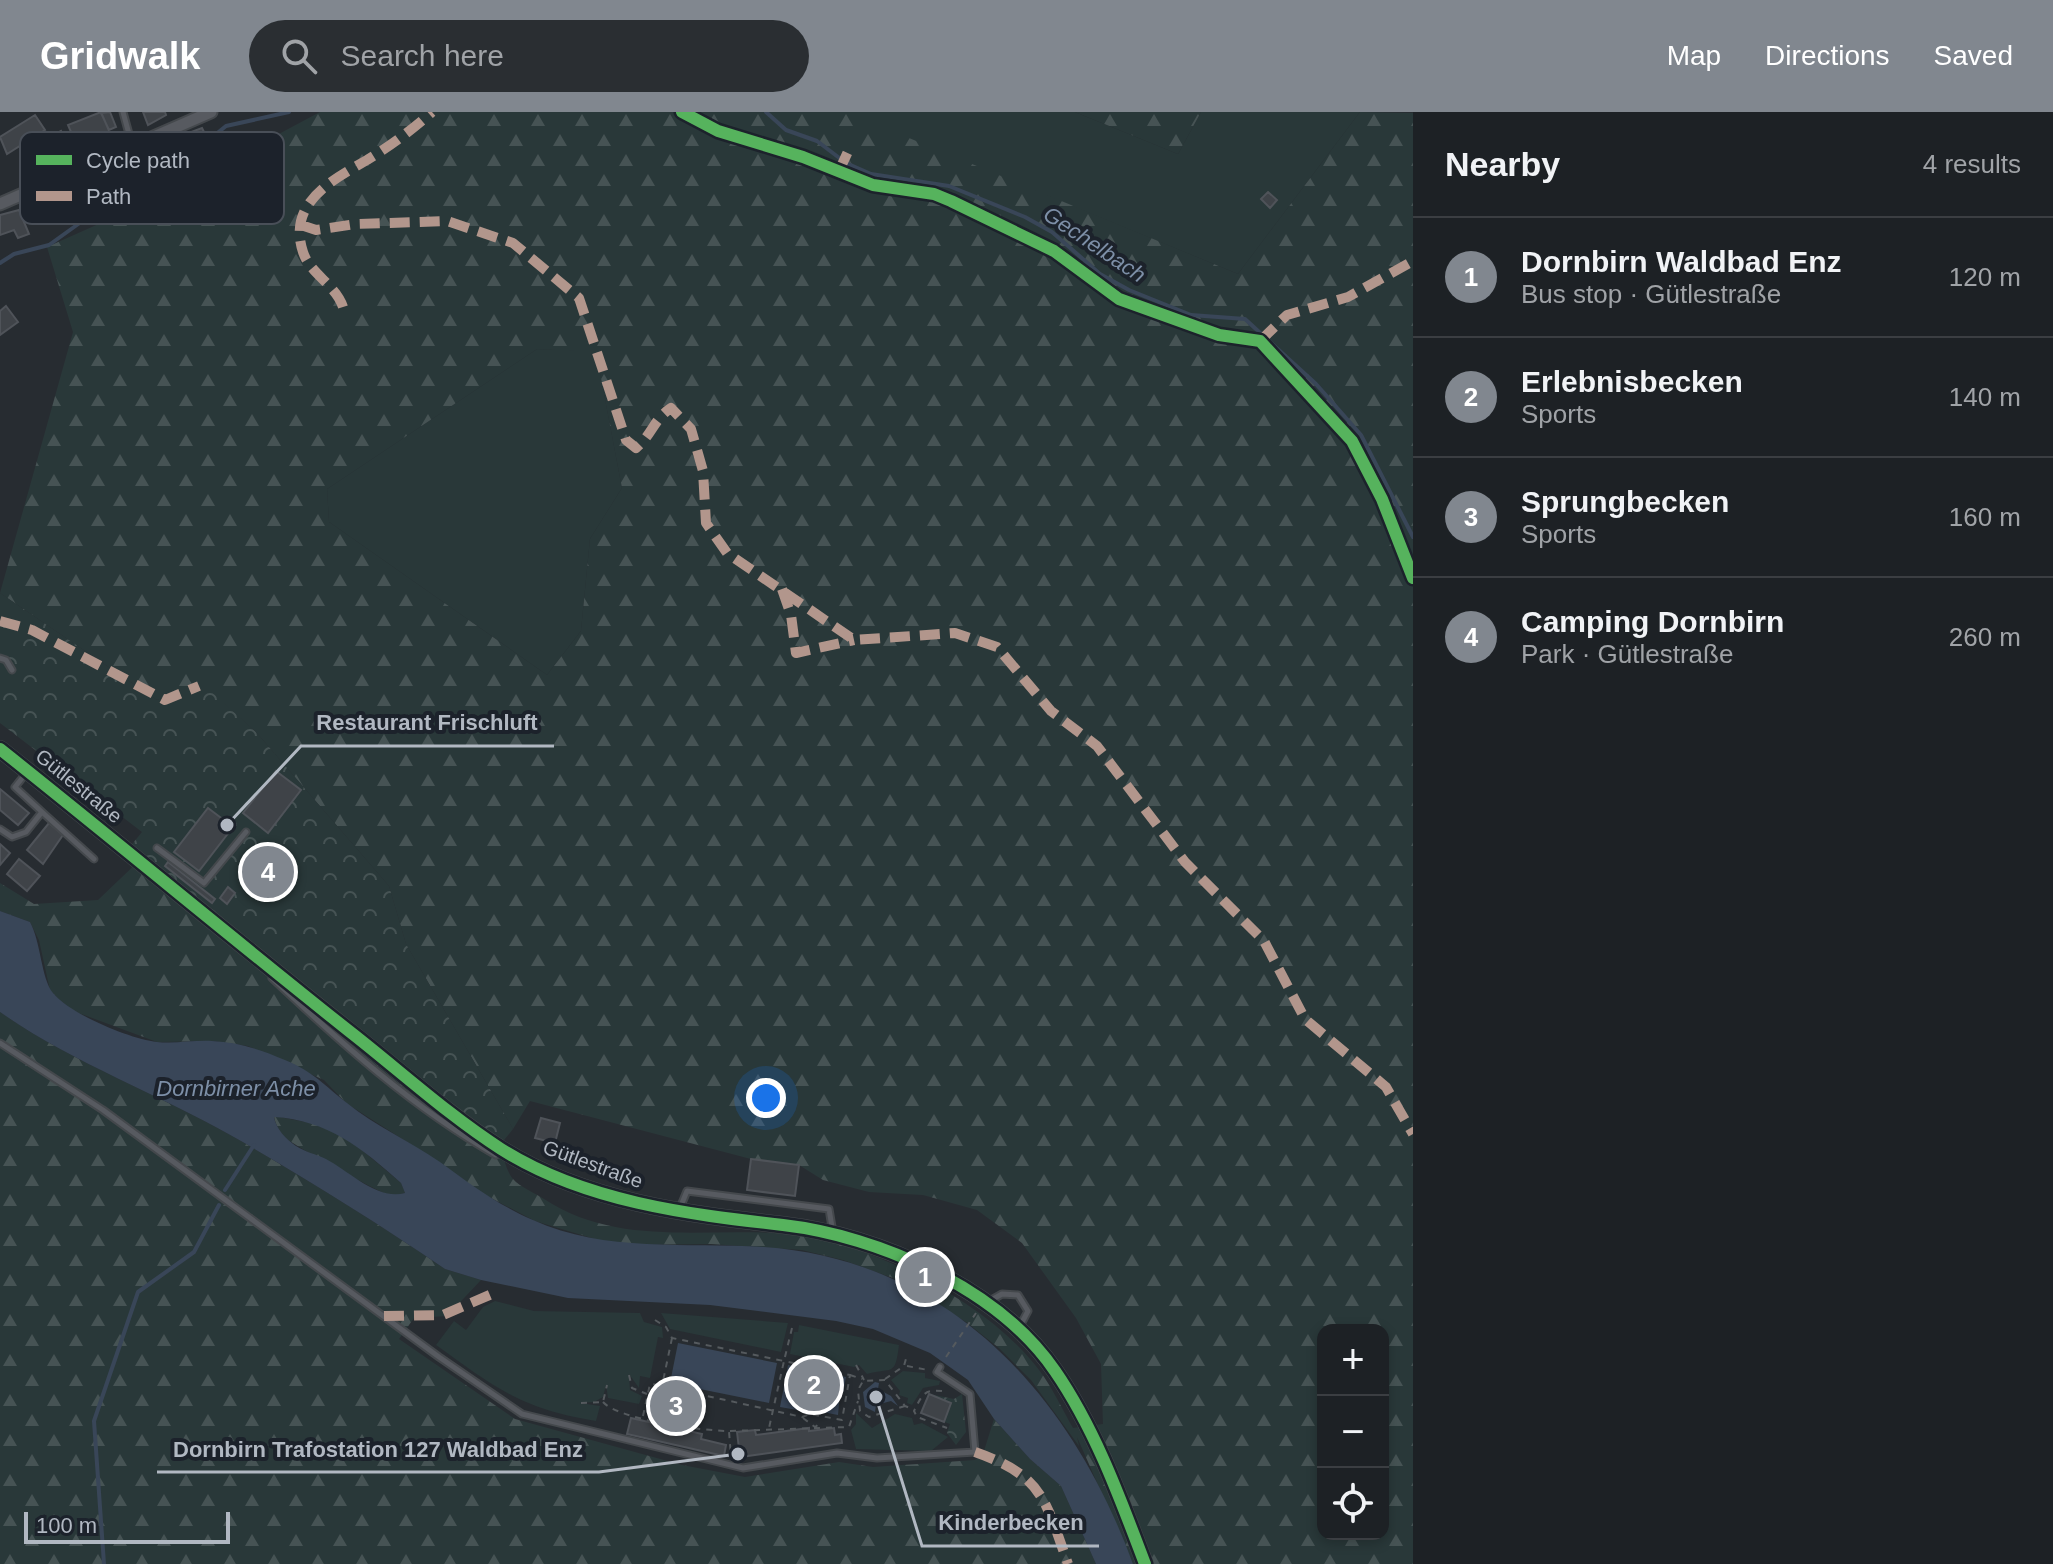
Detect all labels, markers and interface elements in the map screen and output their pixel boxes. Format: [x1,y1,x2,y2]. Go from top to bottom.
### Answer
search box [249,20,809,92]
icon: search [277,34,321,78]
text: Gridwalk [40,35,201,77]
text: Search here [341,39,504,72]
text: Map [1667,40,1721,71]
text: Directions [1765,40,1890,71]
text: Saved [1934,40,2013,71]
legend [20,132,284,224]
text: Nearby [1445,145,1560,183]
text: Cycle path [86,148,190,173]
text: 4 results [1923,149,2021,179]
text: Path [86,184,131,209]
water label: Gechelbach [1039,201,1150,288]
text: Dornbirn Waldbad Enz [1521,245,1842,278]
text: 1 [1464,262,1478,292]
text: 120 m [1949,262,2021,292]
text: Bus stop · Gütlestraße [1521,279,1781,309]
text: Erlebnisbecken [1521,365,1743,398]
text: 2 [1464,382,1478,412]
text: 140 m [1949,382,2021,412]
text: Sports [1521,399,1596,429]
text: Sprungbecken [1521,485,1729,518]
text: 3 [1464,502,1478,532]
text: 160 m [1949,502,2021,532]
text: Sports [1521,519,1596,549]
text: Camping Dornbirn [1521,605,1784,638]
text: 4 [1464,622,1478,652]
text: 260 m [1949,622,2021,652]
text: Park · Gütlestraße [1521,639,1733,669]
callout: Restaurant Frischluft [301,700,554,746]
text: Restaurant Frischluft [316,710,538,735]
street label: Gütlestraße [31,745,127,827]
pin: 4 [242,842,294,902]
water label: Dornbirner Ache [156,1076,316,1101]
your location [746,1078,786,1118]
street label: Gütlestraße [540,1136,646,1192]
pin: 1 [899,1247,951,1307]
map controls [1317,1324,1389,1540]
button: + [1317,1324,1389,1396]
pin: 2 [788,1355,840,1415]
pin: 3 [650,1376,702,1436]
button: − [1317,1396,1389,1468]
callout: Dornbirn Trafostation 127 Waldbad Enz [157,1426,599,1472]
text: Dornbirn Trafostation 127 Waldbad Enz [173,1437,583,1462]
button: locate [1317,1468,1389,1540]
callout: Kinderbecken [922,1500,1099,1546]
scale bar [24,1508,230,1544]
text: Kinderbecken [938,1510,1084,1535]
text: 100 m [36,1513,97,1538]

